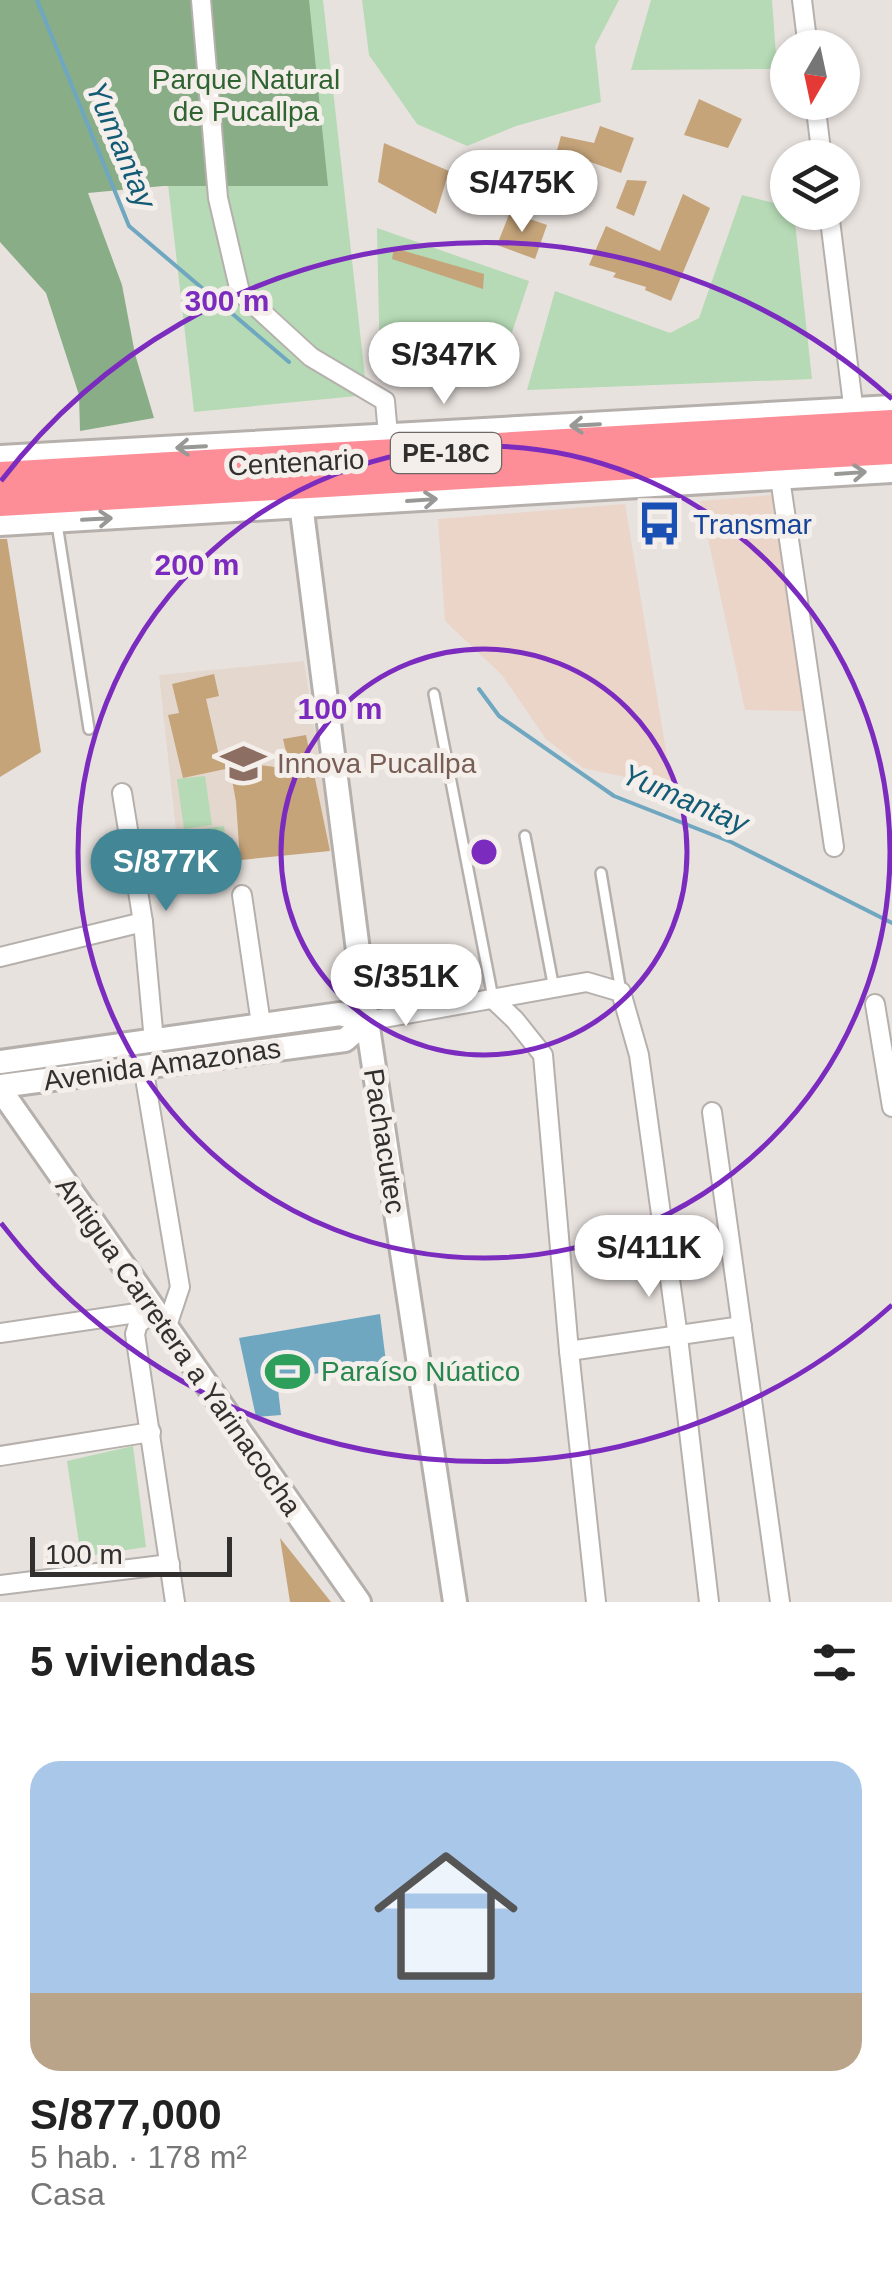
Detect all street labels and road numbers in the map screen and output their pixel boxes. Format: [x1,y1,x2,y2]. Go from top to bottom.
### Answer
road number: PE-18C [391,433,501,473]
street label: Centenario [227,443,365,482]
street label: Avenida Amazonas [41,1033,283,1096]
street label: Pachacutec [358,1066,411,1216]
street label: Antigua Carretera a Yarinacocha [50,1171,308,1521]

